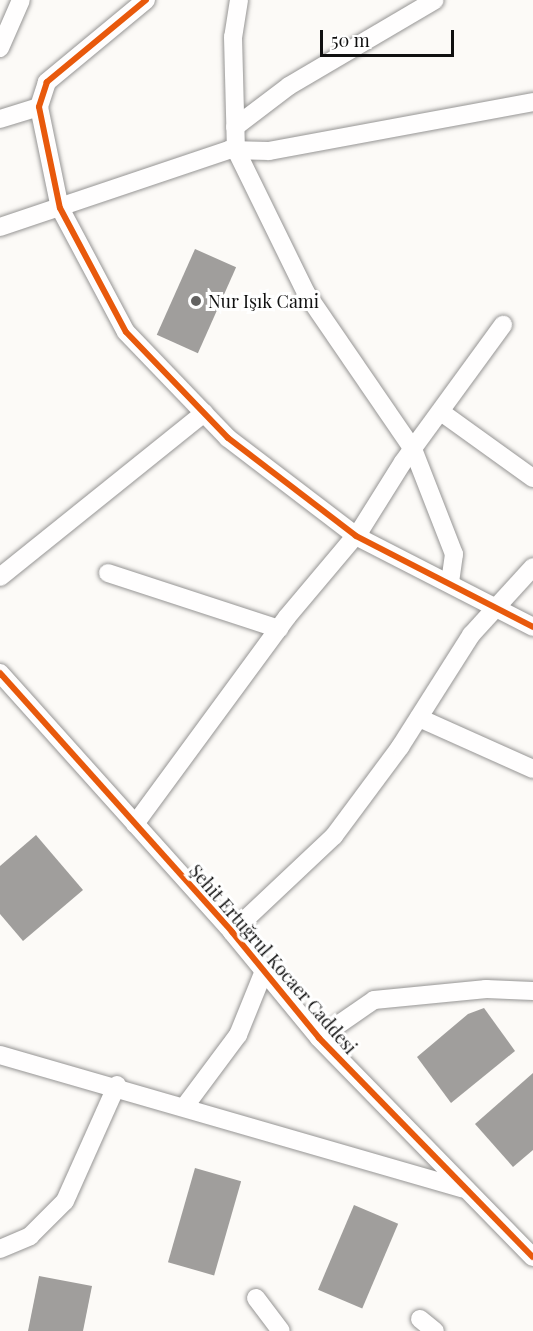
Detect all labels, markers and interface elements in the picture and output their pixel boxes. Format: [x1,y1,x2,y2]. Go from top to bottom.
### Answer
scale bar [323,18,456,56]
text: 50 m [331,28,370,52]
place label: Nur Işık Cami [208,290,320,312]
marker: Nur Işık Cami [189,294,203,308]
street label: Şehit Ertuğrul Kocaer Caddesi [185,860,361,1058]

